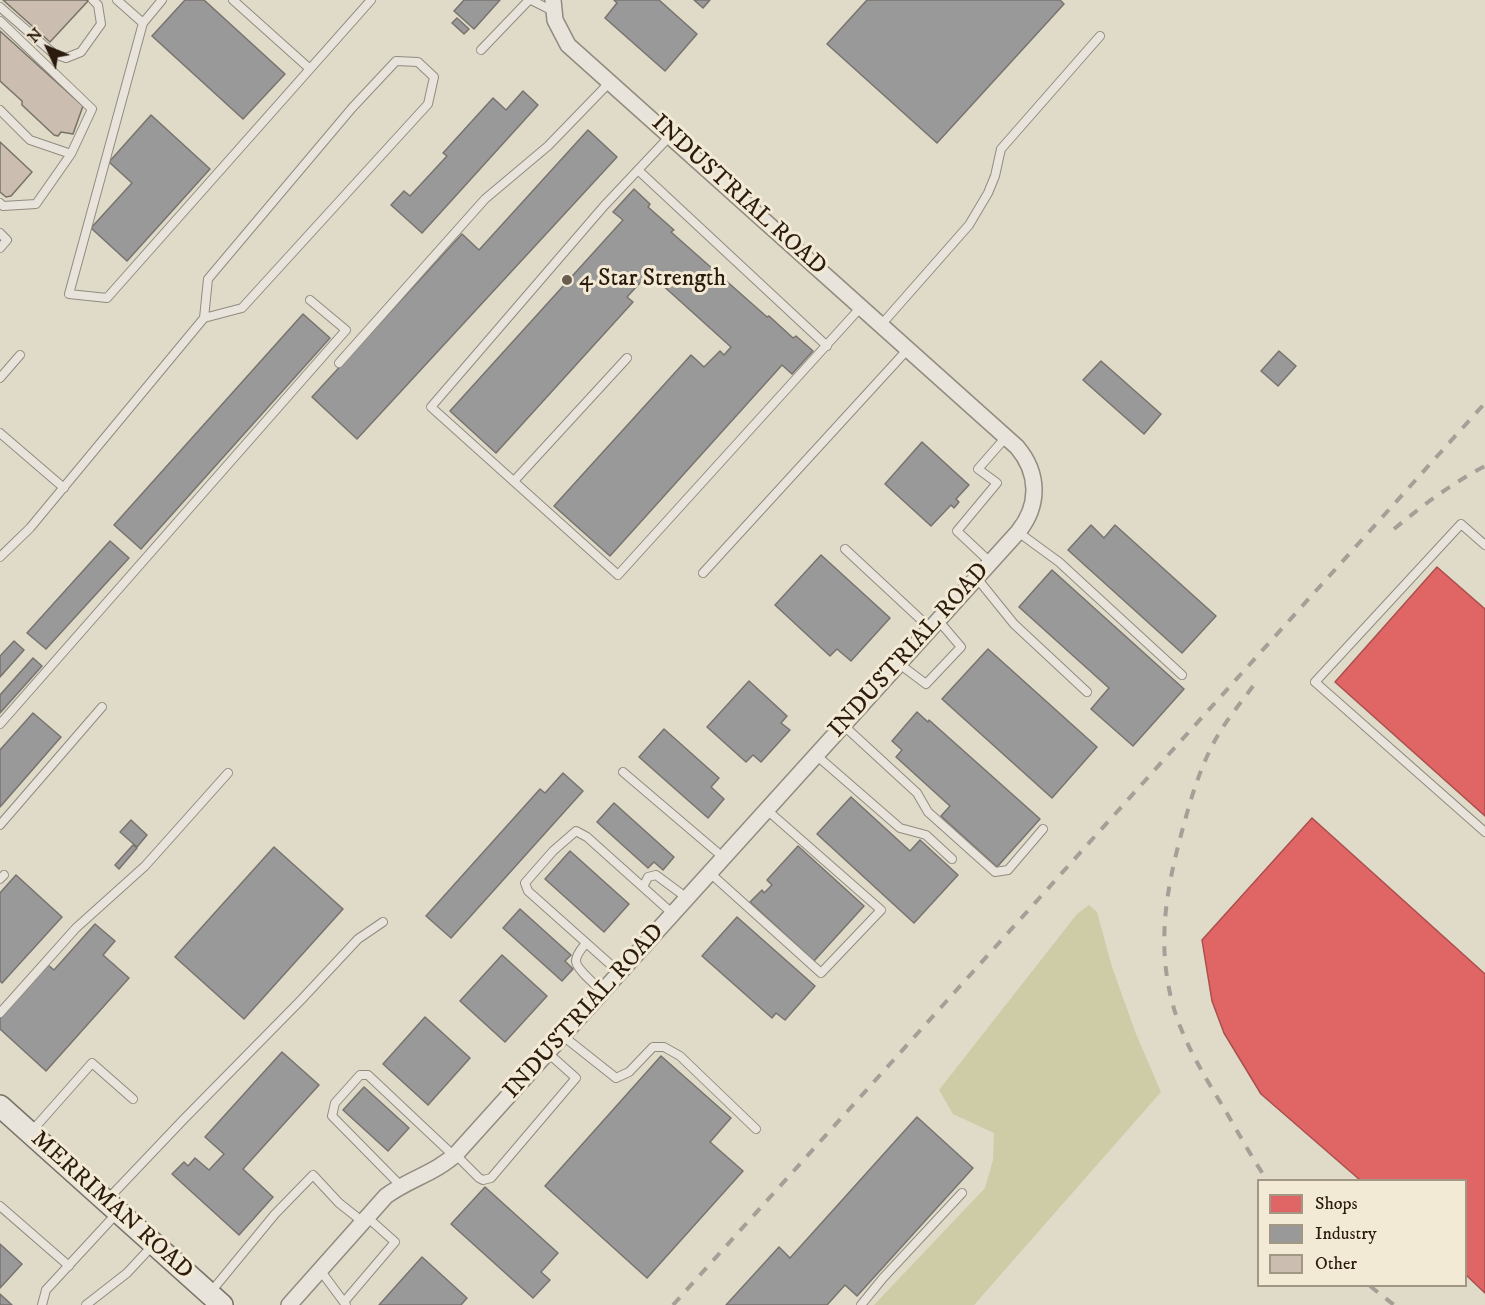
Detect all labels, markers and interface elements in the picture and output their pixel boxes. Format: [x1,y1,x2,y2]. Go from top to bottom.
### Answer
north arrow [18,18,78,78]
text: N [23,24,47,47]
street label: INDUSTRIAL ROAD [644,110,832,282]
place label: 4 Star Strength [579,266,726,294]
marker: 4 Star Strength [560,273,574,287]
street label: INDUSTRIAL ROAD [824,557,996,745]
street label: INDUSTRIAL ROAD [499,918,671,1106]
street label: MERRIMAN ROAD [24,1126,198,1286]
legend [1257,1179,1467,1287]
text: Shops [1315,1193,1358,1215]
text: Industry [1315,1223,1376,1245]
text: Other [1315,1253,1357,1275]

